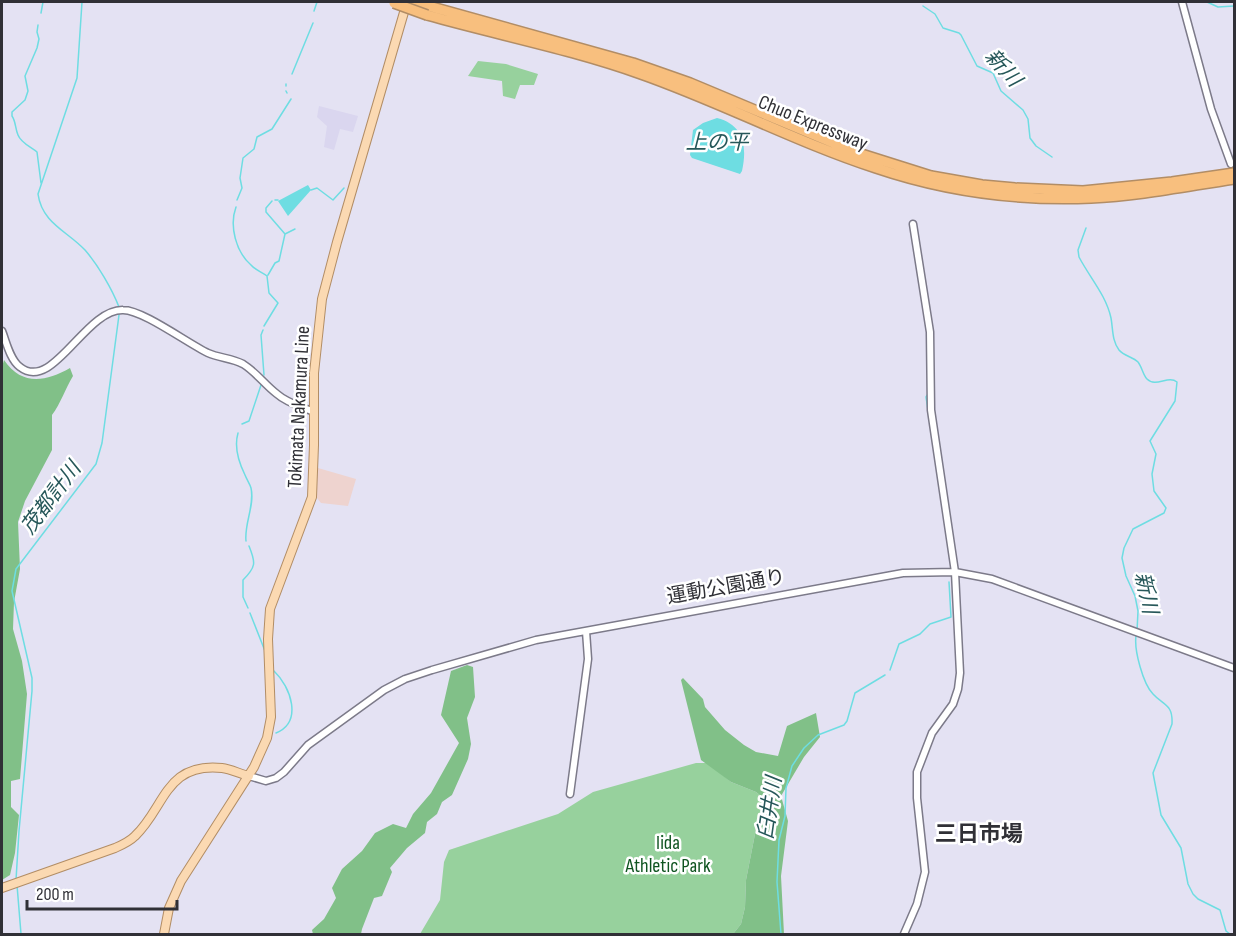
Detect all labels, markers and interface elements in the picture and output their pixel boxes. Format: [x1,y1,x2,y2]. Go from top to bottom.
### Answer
water label: 新川 [980,44,1028,93]
street label: Chuo Expressway [755,90,872,156]
water label: 上の平 [686,130,750,155]
street label: Tokimata Nakamura Line [283,325,315,489]
water label: 茂都計川 [16,455,87,539]
street label: 運動公園通り [665,565,787,609]
water label: 新川 [1129,570,1163,618]
water label: 臼井川 [753,773,787,841]
district label: 三日市場 [935,821,1023,848]
park label: Iida Athletic Park [624,831,711,878]
scale bar [27,873,177,911]
text: 200 m [36,884,74,905]

